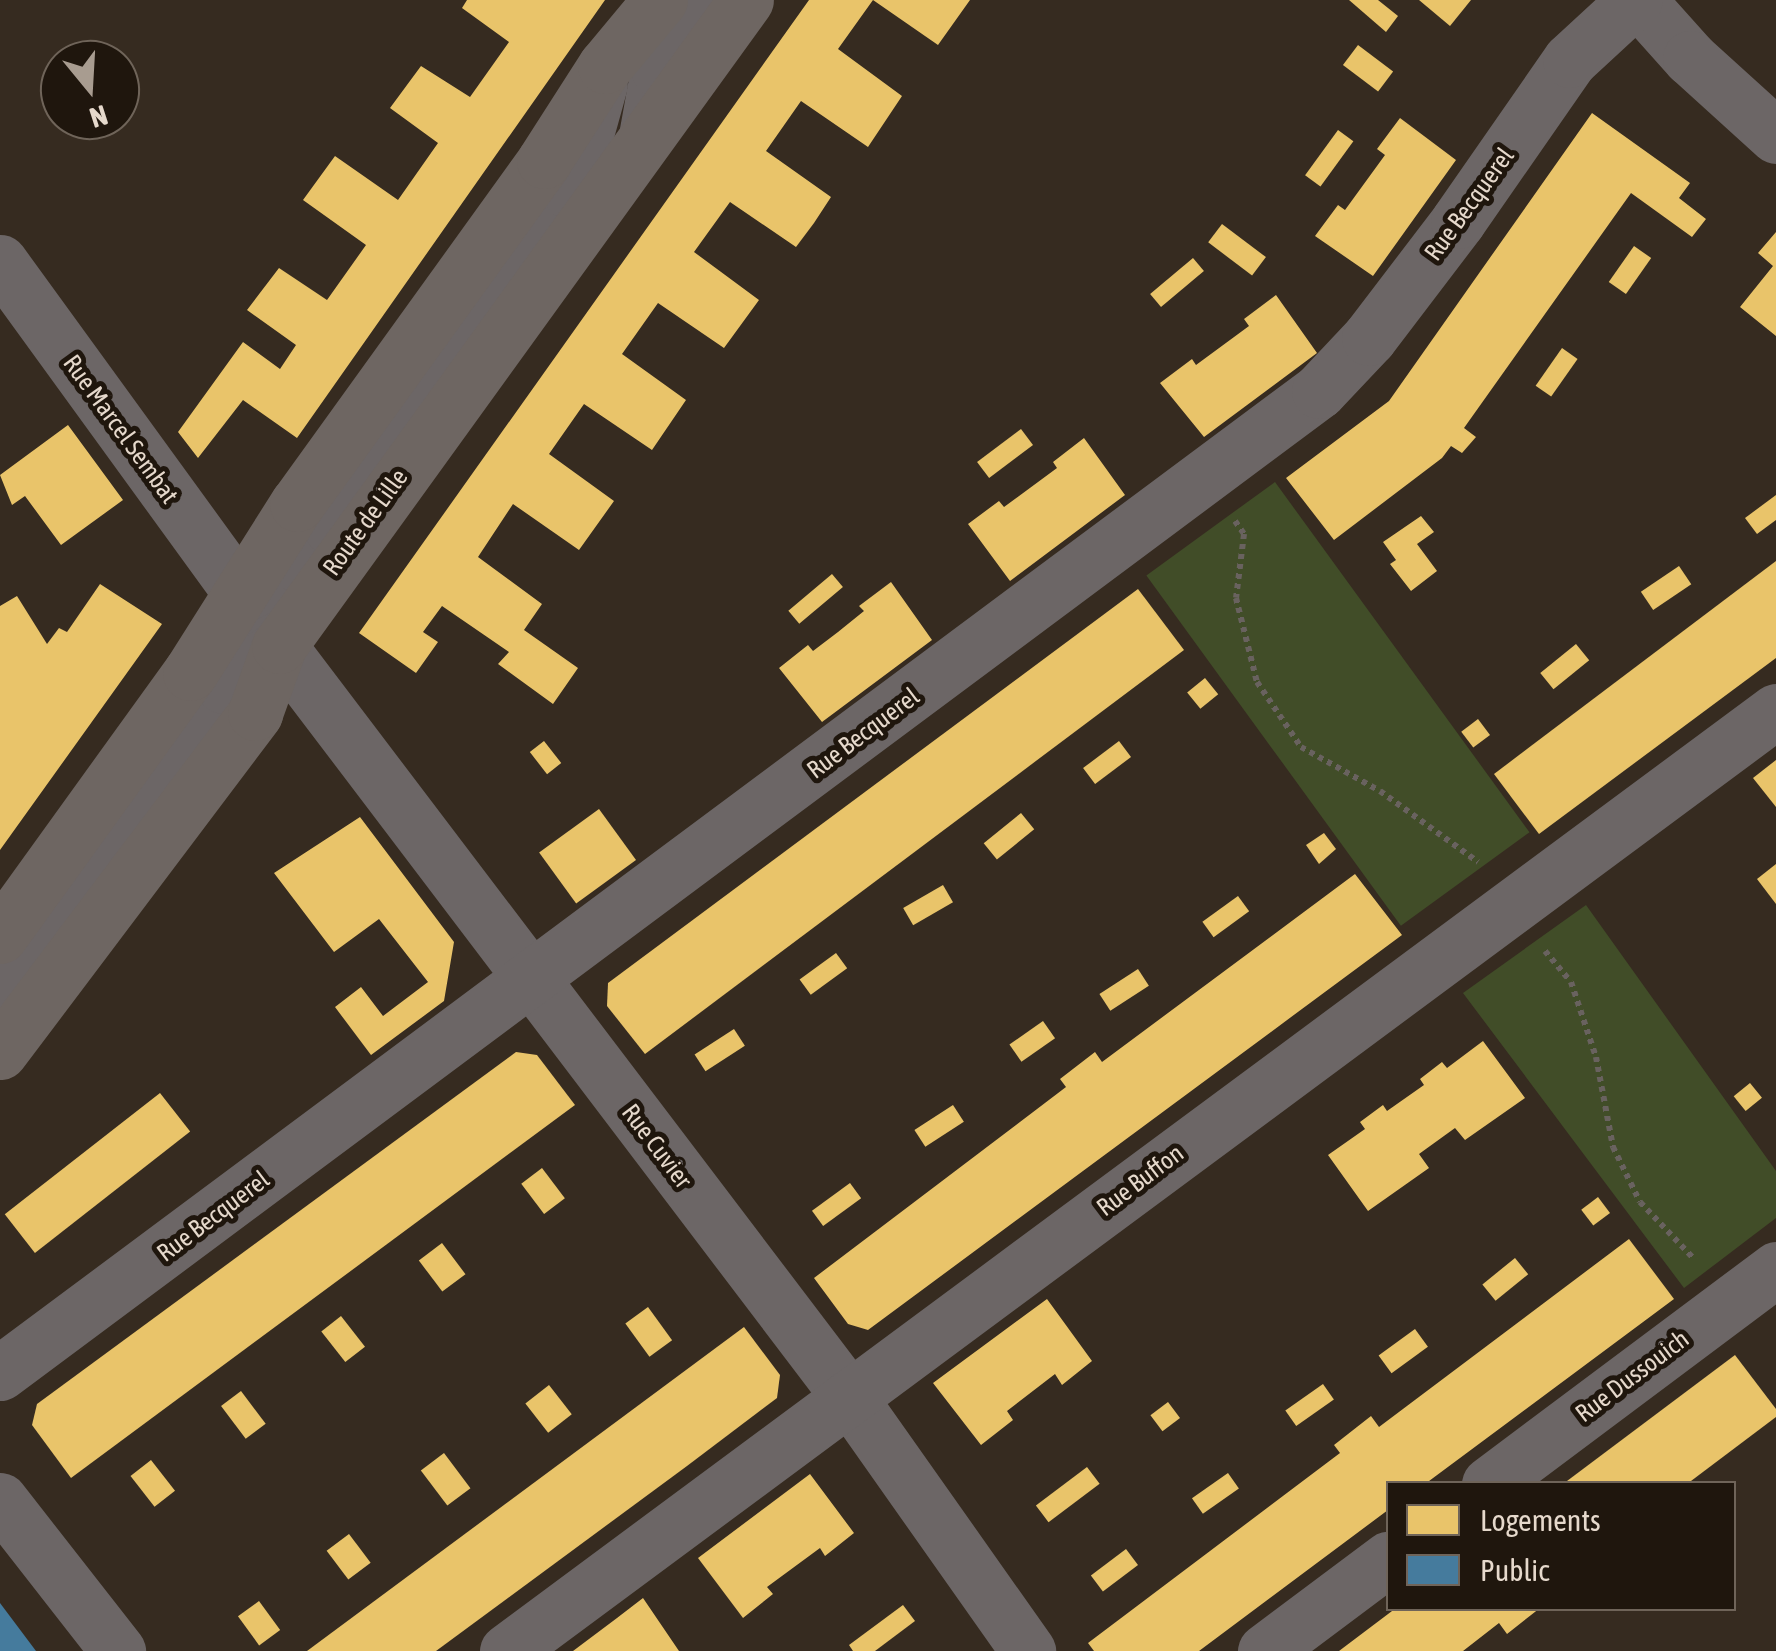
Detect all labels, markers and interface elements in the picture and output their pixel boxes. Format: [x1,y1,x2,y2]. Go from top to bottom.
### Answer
north arrow [40,40,140,140]
text: N [86,99,111,134]
street label: Rue Becquerel [1418,142,1520,266]
street label: Rue Marcel Sembat [57,349,185,509]
street label: Route de Lille [316,463,414,581]
street label: Rue Becquerel [801,681,925,785]
street label: Rue Cuvier [616,1098,698,1194]
street label: Rue Buffon [1091,1138,1189,1222]
street label: Rue Becquerel [151,1164,275,1268]
street label: Rue Dussouich [1569,1324,1695,1428]
legend [1386,1481,1736,1611]
text: Logements [1480,1503,1601,1537]
text: Public [1480,1553,1549,1587]

